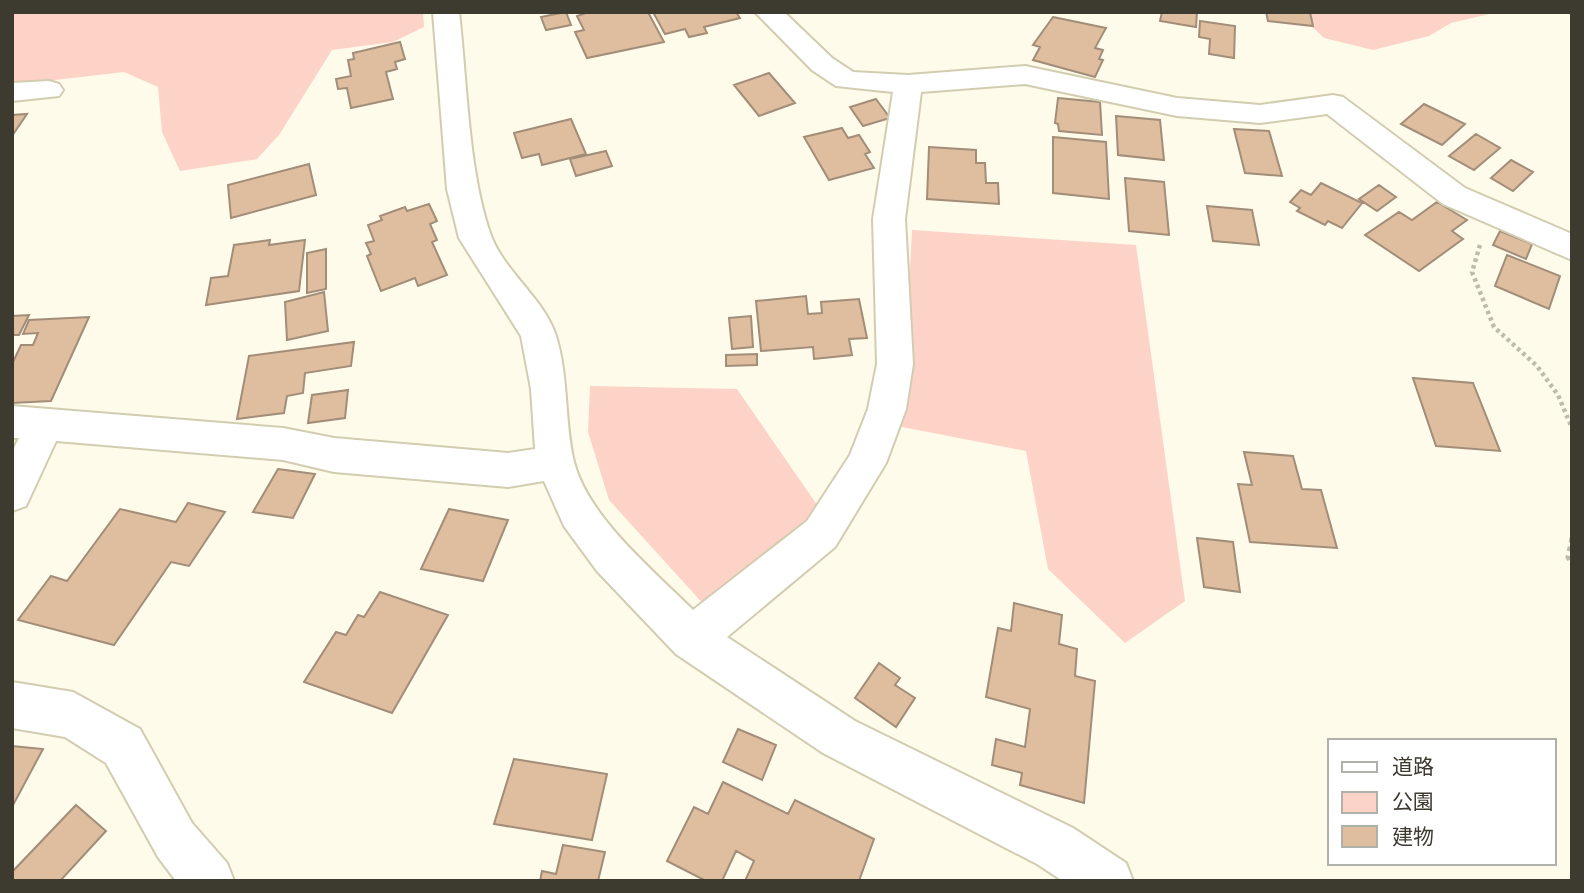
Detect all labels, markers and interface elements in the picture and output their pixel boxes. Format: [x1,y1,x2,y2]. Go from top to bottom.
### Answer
legend [1328,739,1556,865]
text: 道路 [1392,755,1434,780]
text: 公園 [1392,790,1434,815]
text: 建物 [1392,825,1434,850]

